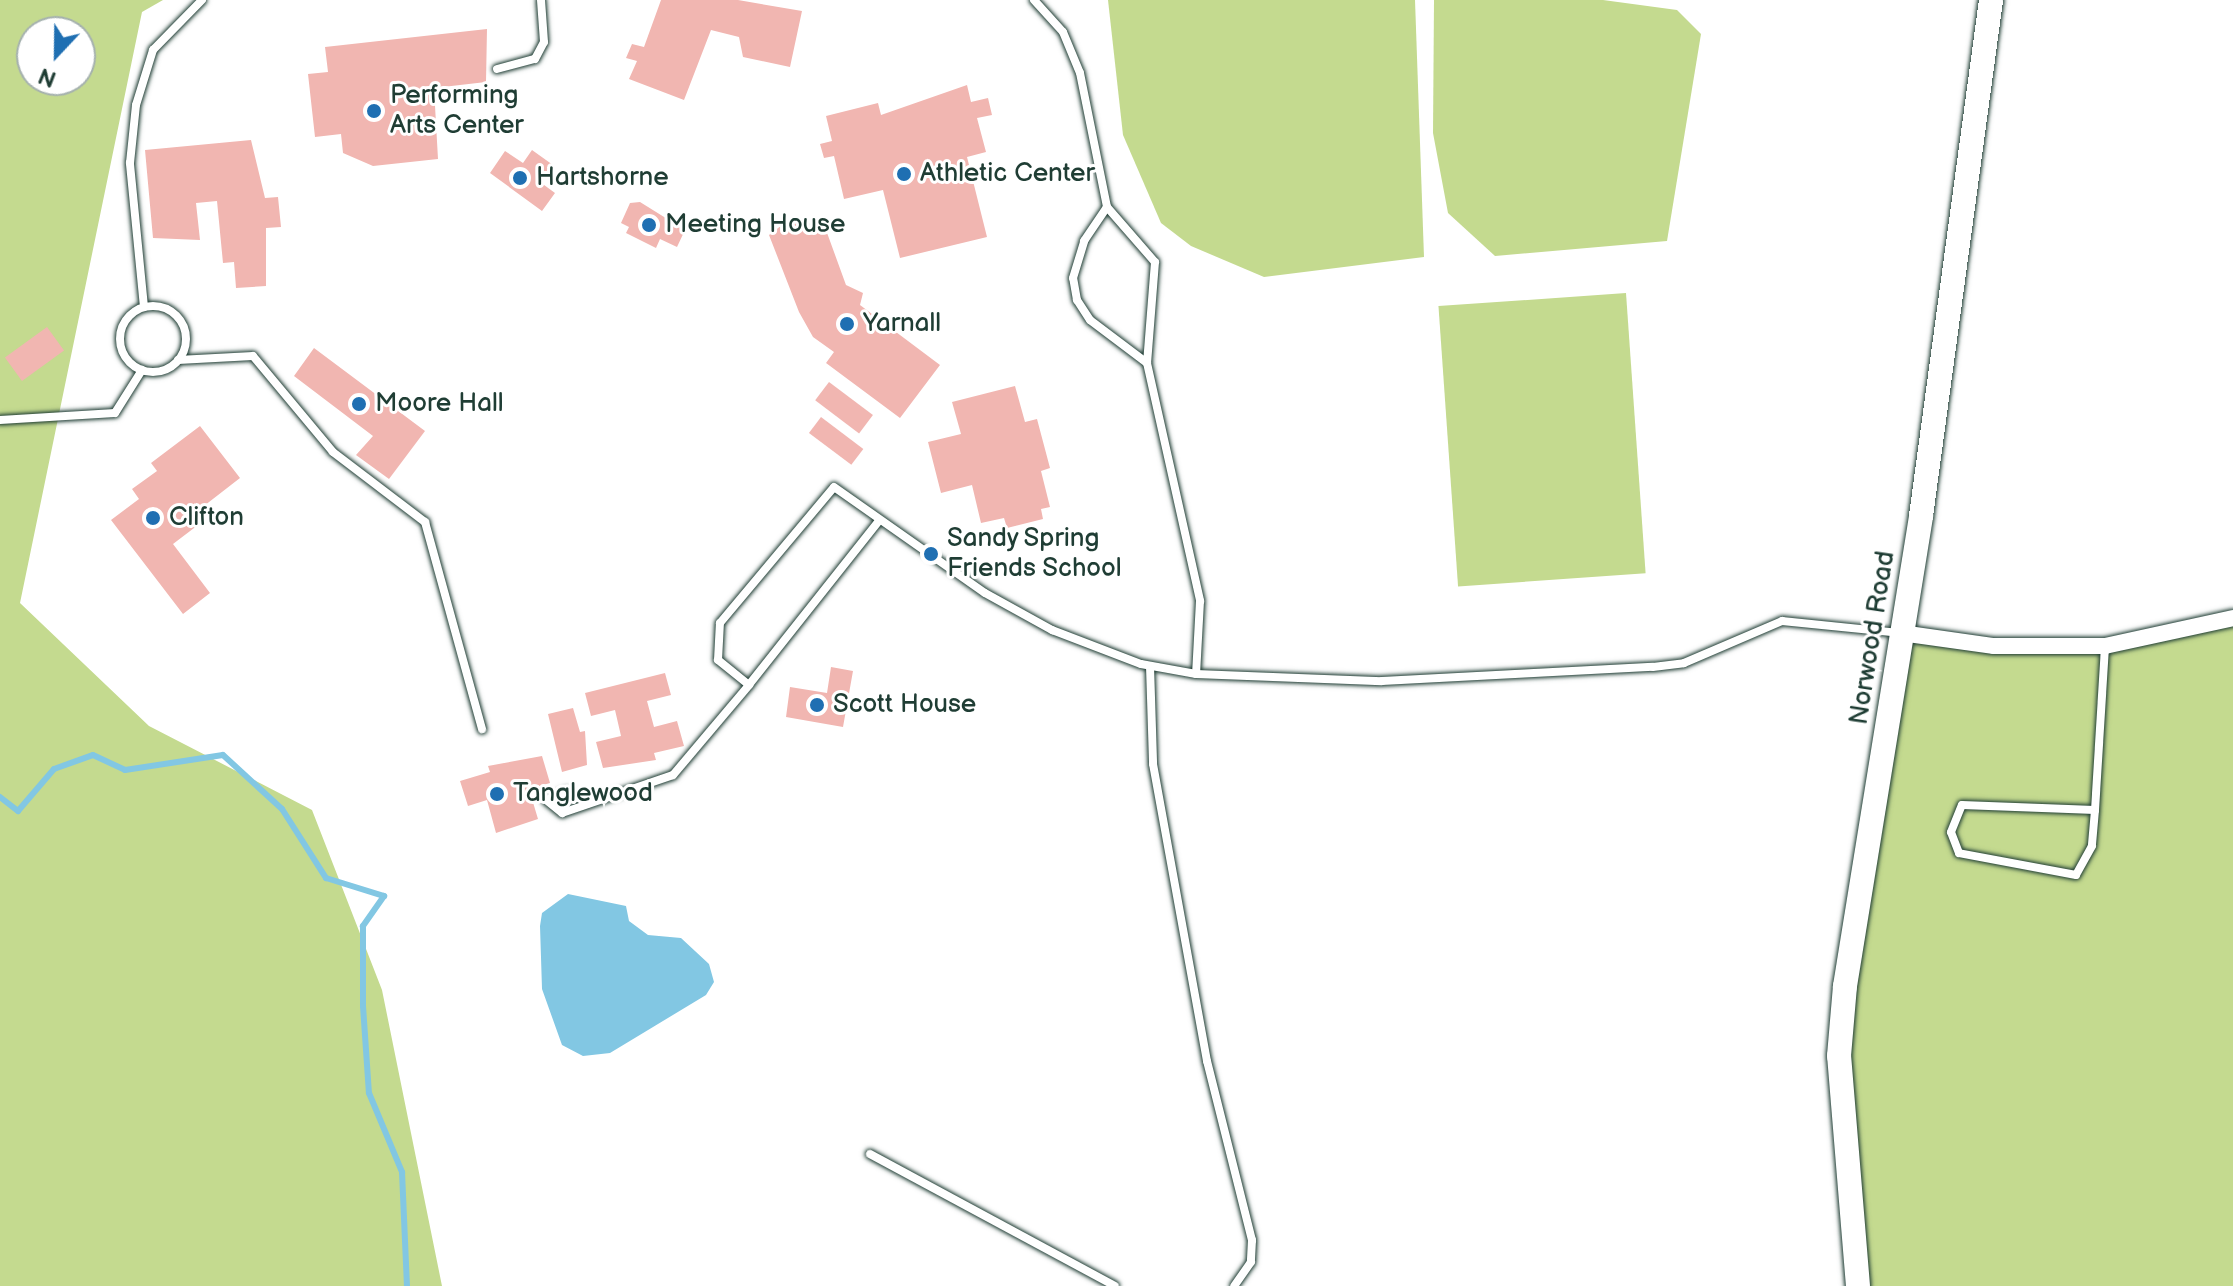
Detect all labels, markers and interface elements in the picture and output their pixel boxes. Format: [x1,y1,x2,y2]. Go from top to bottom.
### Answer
north arrow [16,16,96,96]
text: N [35,61,60,92]
place label: Performing Arts Center [390,80,524,142]
marker: Performing Arts Center [365,102,383,120]
place label: Athletic Center [920,158,1095,190]
place label: Hartshorne [536,162,669,194]
marker: Athletic Center [895,165,913,183]
marker: Hartshorne [511,169,529,187]
place label: Meeting House [665,209,845,241]
marker: Meeting House [640,216,658,234]
place label: Yarnall [863,308,941,340]
marker: Yarnall [838,315,856,333]
place label: Moore Hall [375,388,504,420]
marker: Moore Hall [350,395,368,413]
place label: Clifton [169,502,244,534]
marker: Clifton [144,509,162,527]
place label: Sandy Spring Friends School [947,523,1122,584]
marker: Sandy Spring Friends School [922,545,940,563]
street label: Norwood Road [1844,549,1902,727]
place label: Scott House [833,689,976,721]
marker: Scott House [808,696,826,714]
place label: Tanglewood [513,778,653,810]
marker: Tanglewood [488,785,506,803]

